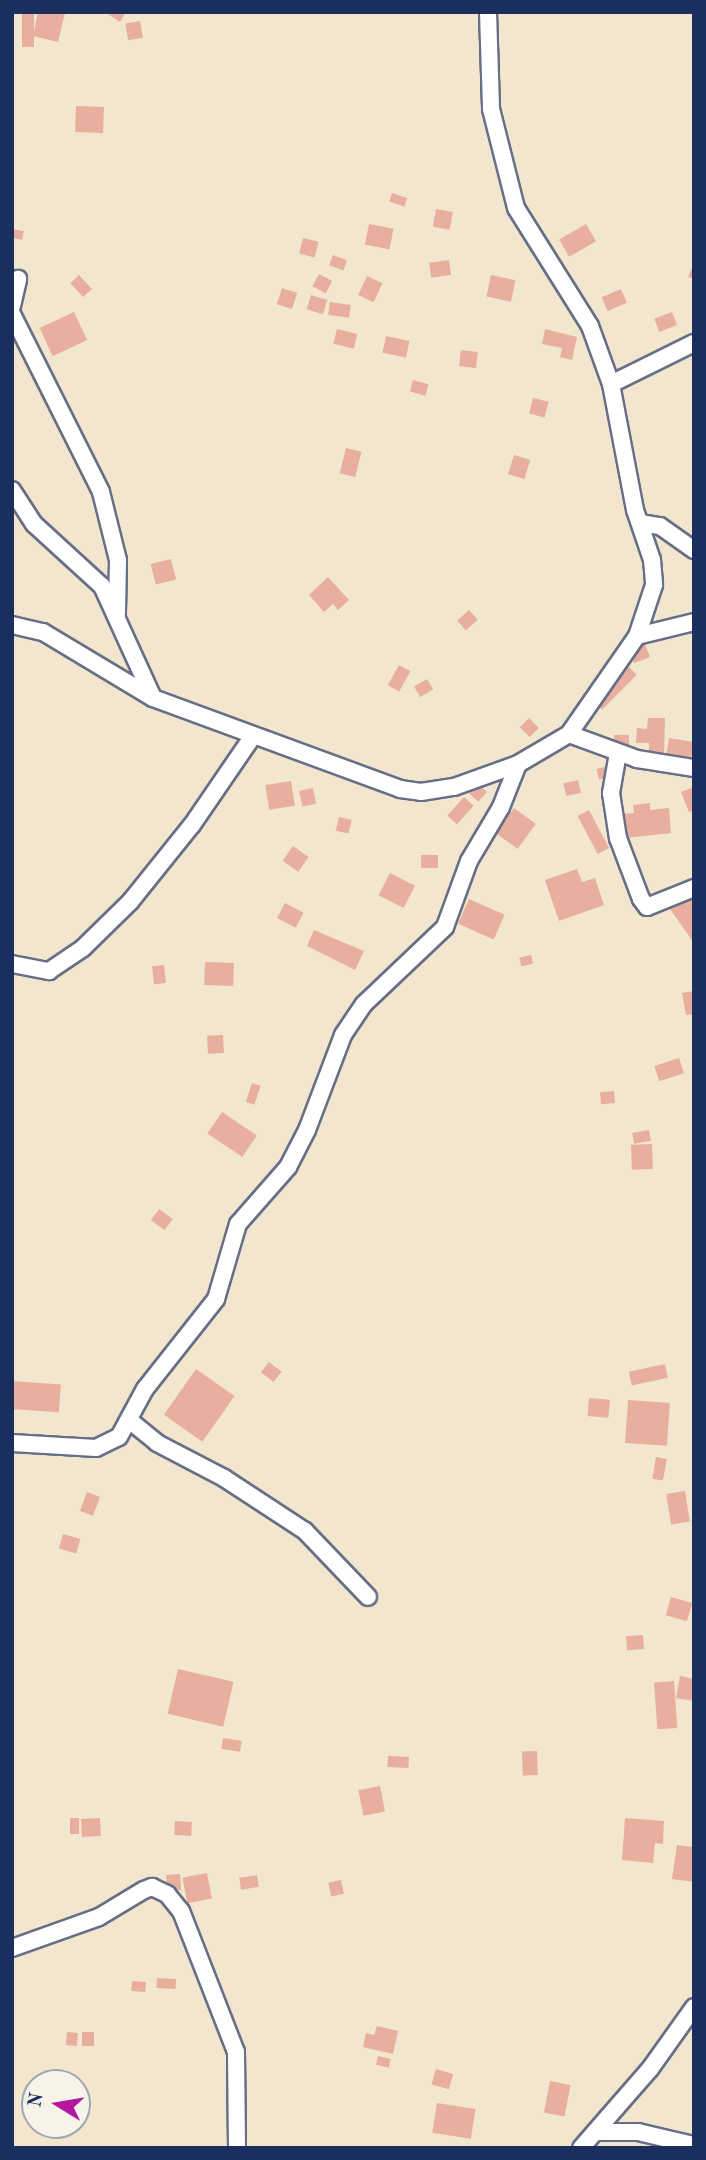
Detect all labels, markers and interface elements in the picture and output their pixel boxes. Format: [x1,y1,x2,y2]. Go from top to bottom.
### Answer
north arrow [21,2069,91,2139]
text: N [26,2091,48,2109]

